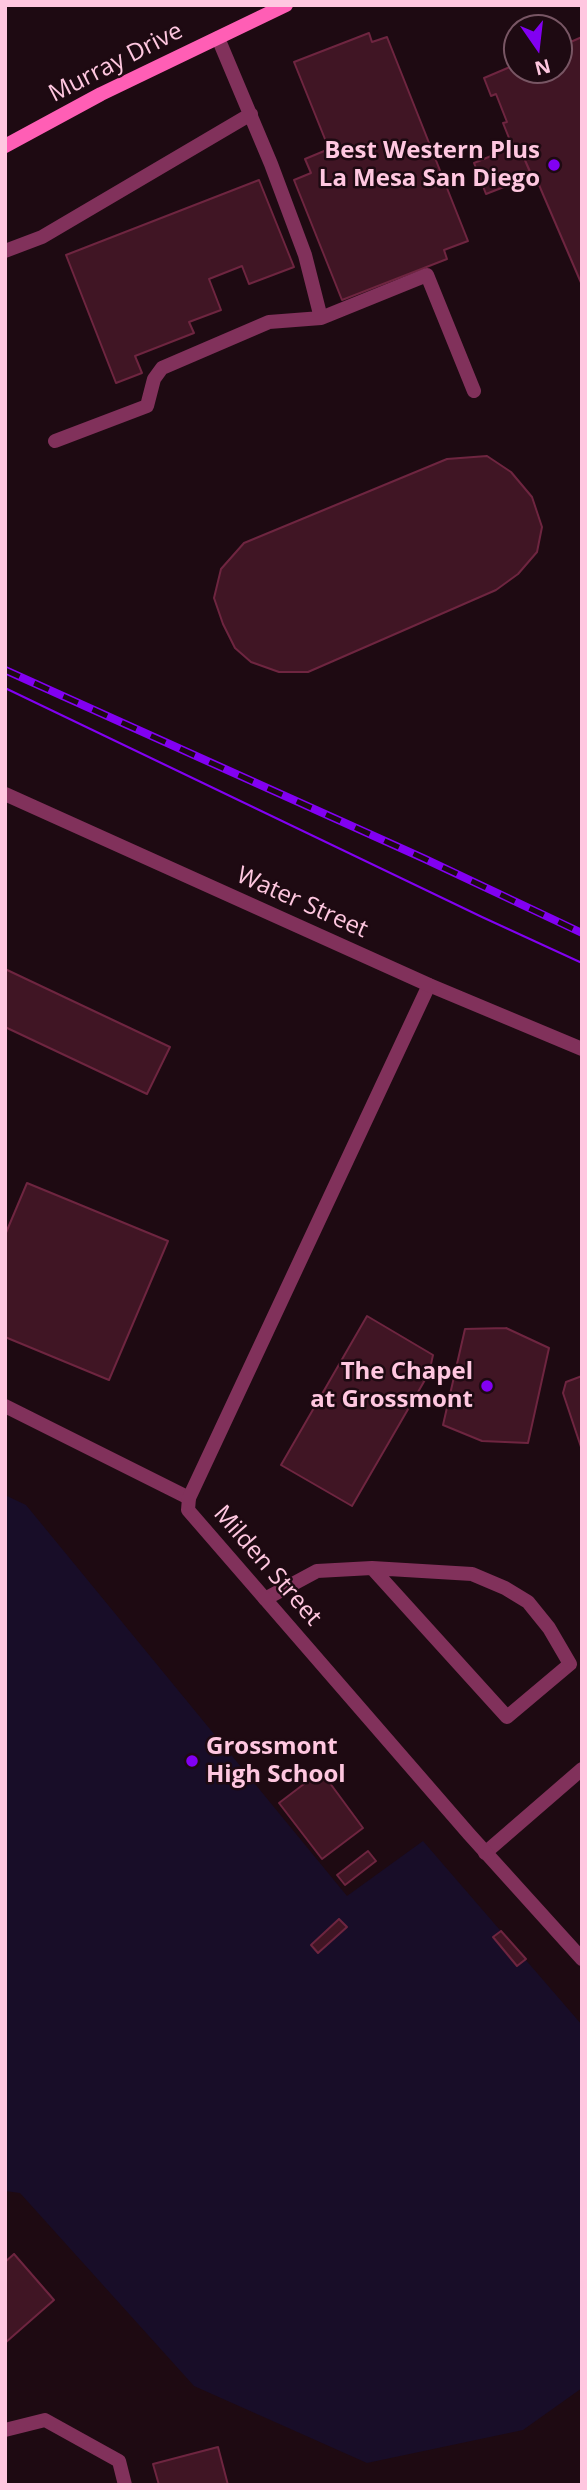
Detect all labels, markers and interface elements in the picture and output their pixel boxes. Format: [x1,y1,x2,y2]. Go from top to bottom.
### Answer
north arrow [503,14,573,84]
street label: Murray Drive [44,17,188,109]
text: N [532,53,553,82]
place label: Best Western Plus La Mesa San Diego [319,137,540,193]
marker: Best Western Plus La Mesa San Diego [546,157,562,173]
street label: Water Street [232,861,372,945]
place label: The Chapel at Grossmont [310,1358,473,1414]
marker: The Chapel at Grossmont [479,1378,495,1394]
street label: Milden Street [207,1500,327,1632]
place label: Grossmont High School [206,1733,346,1789]
marker: Grossmont High School [184,1753,200,1769]

